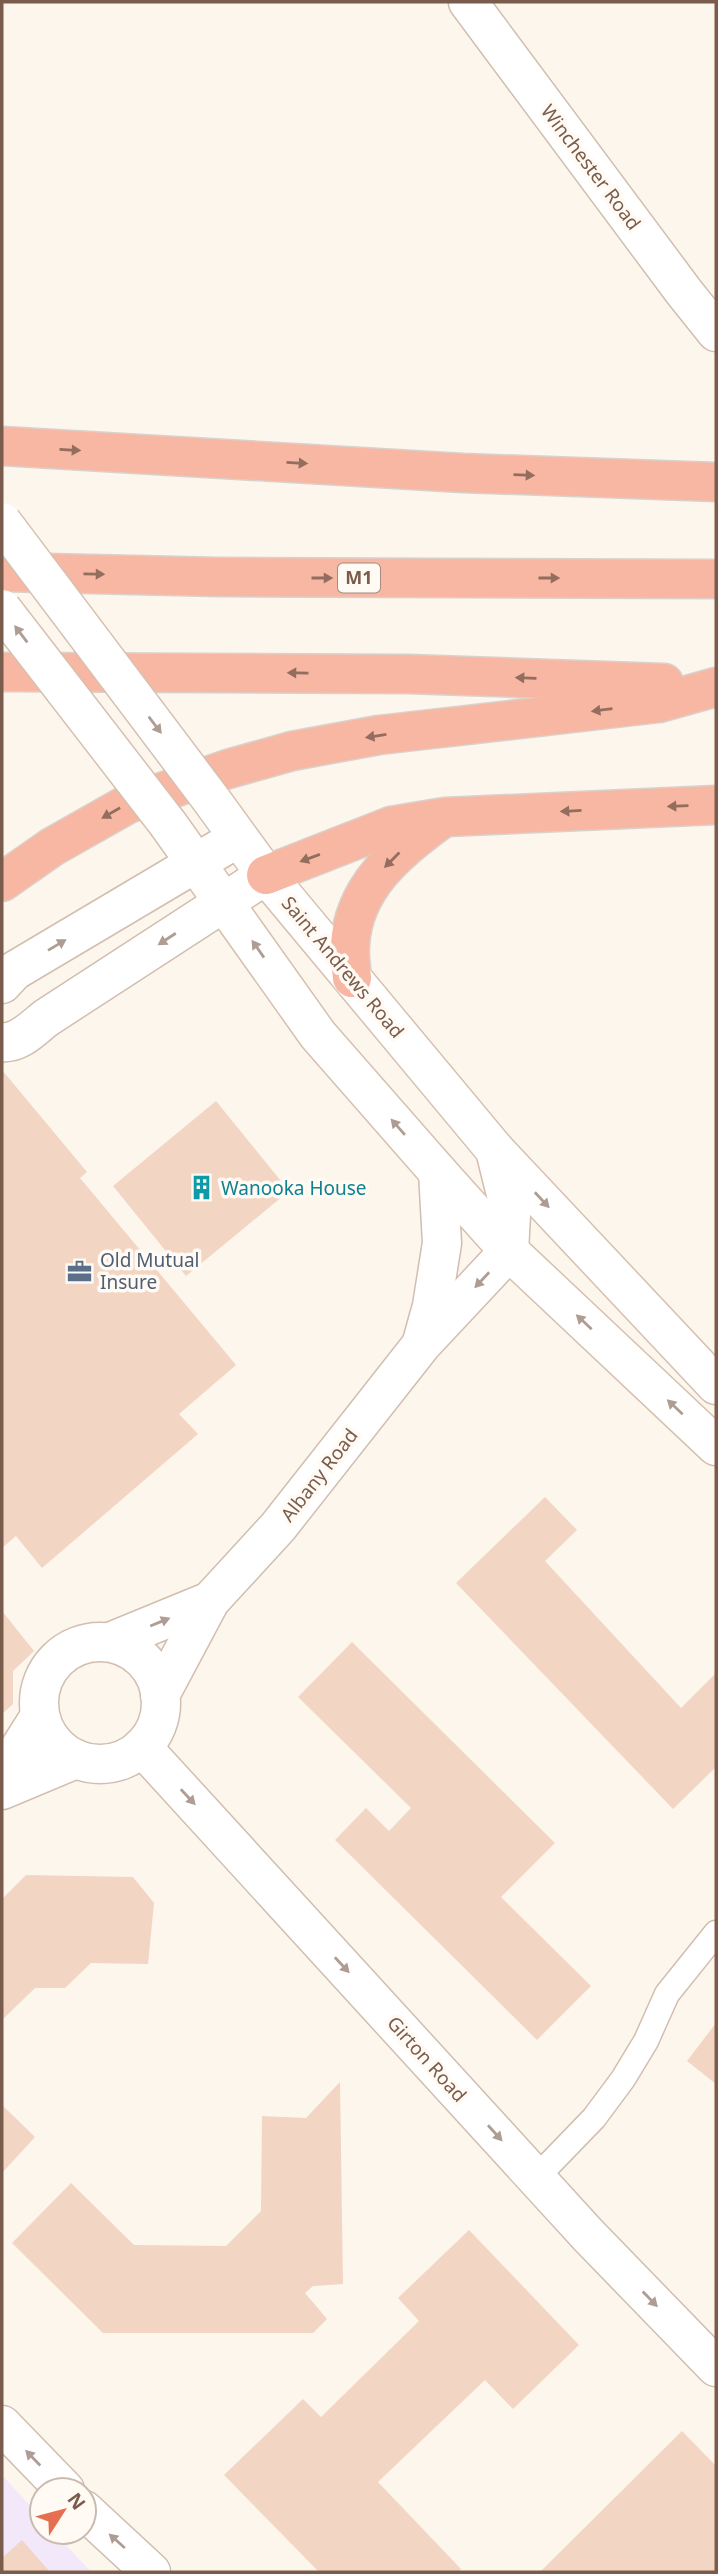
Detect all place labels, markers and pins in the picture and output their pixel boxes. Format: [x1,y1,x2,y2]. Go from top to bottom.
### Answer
building icon: Wanooka House [187,1174,215,1202]
place label: Wanooka House [221,1175,367,1201]
place label: Old Mutual Insure [100,1247,200,1295]
office icon: Old Mutual Insure [66,1257,94,1285]

